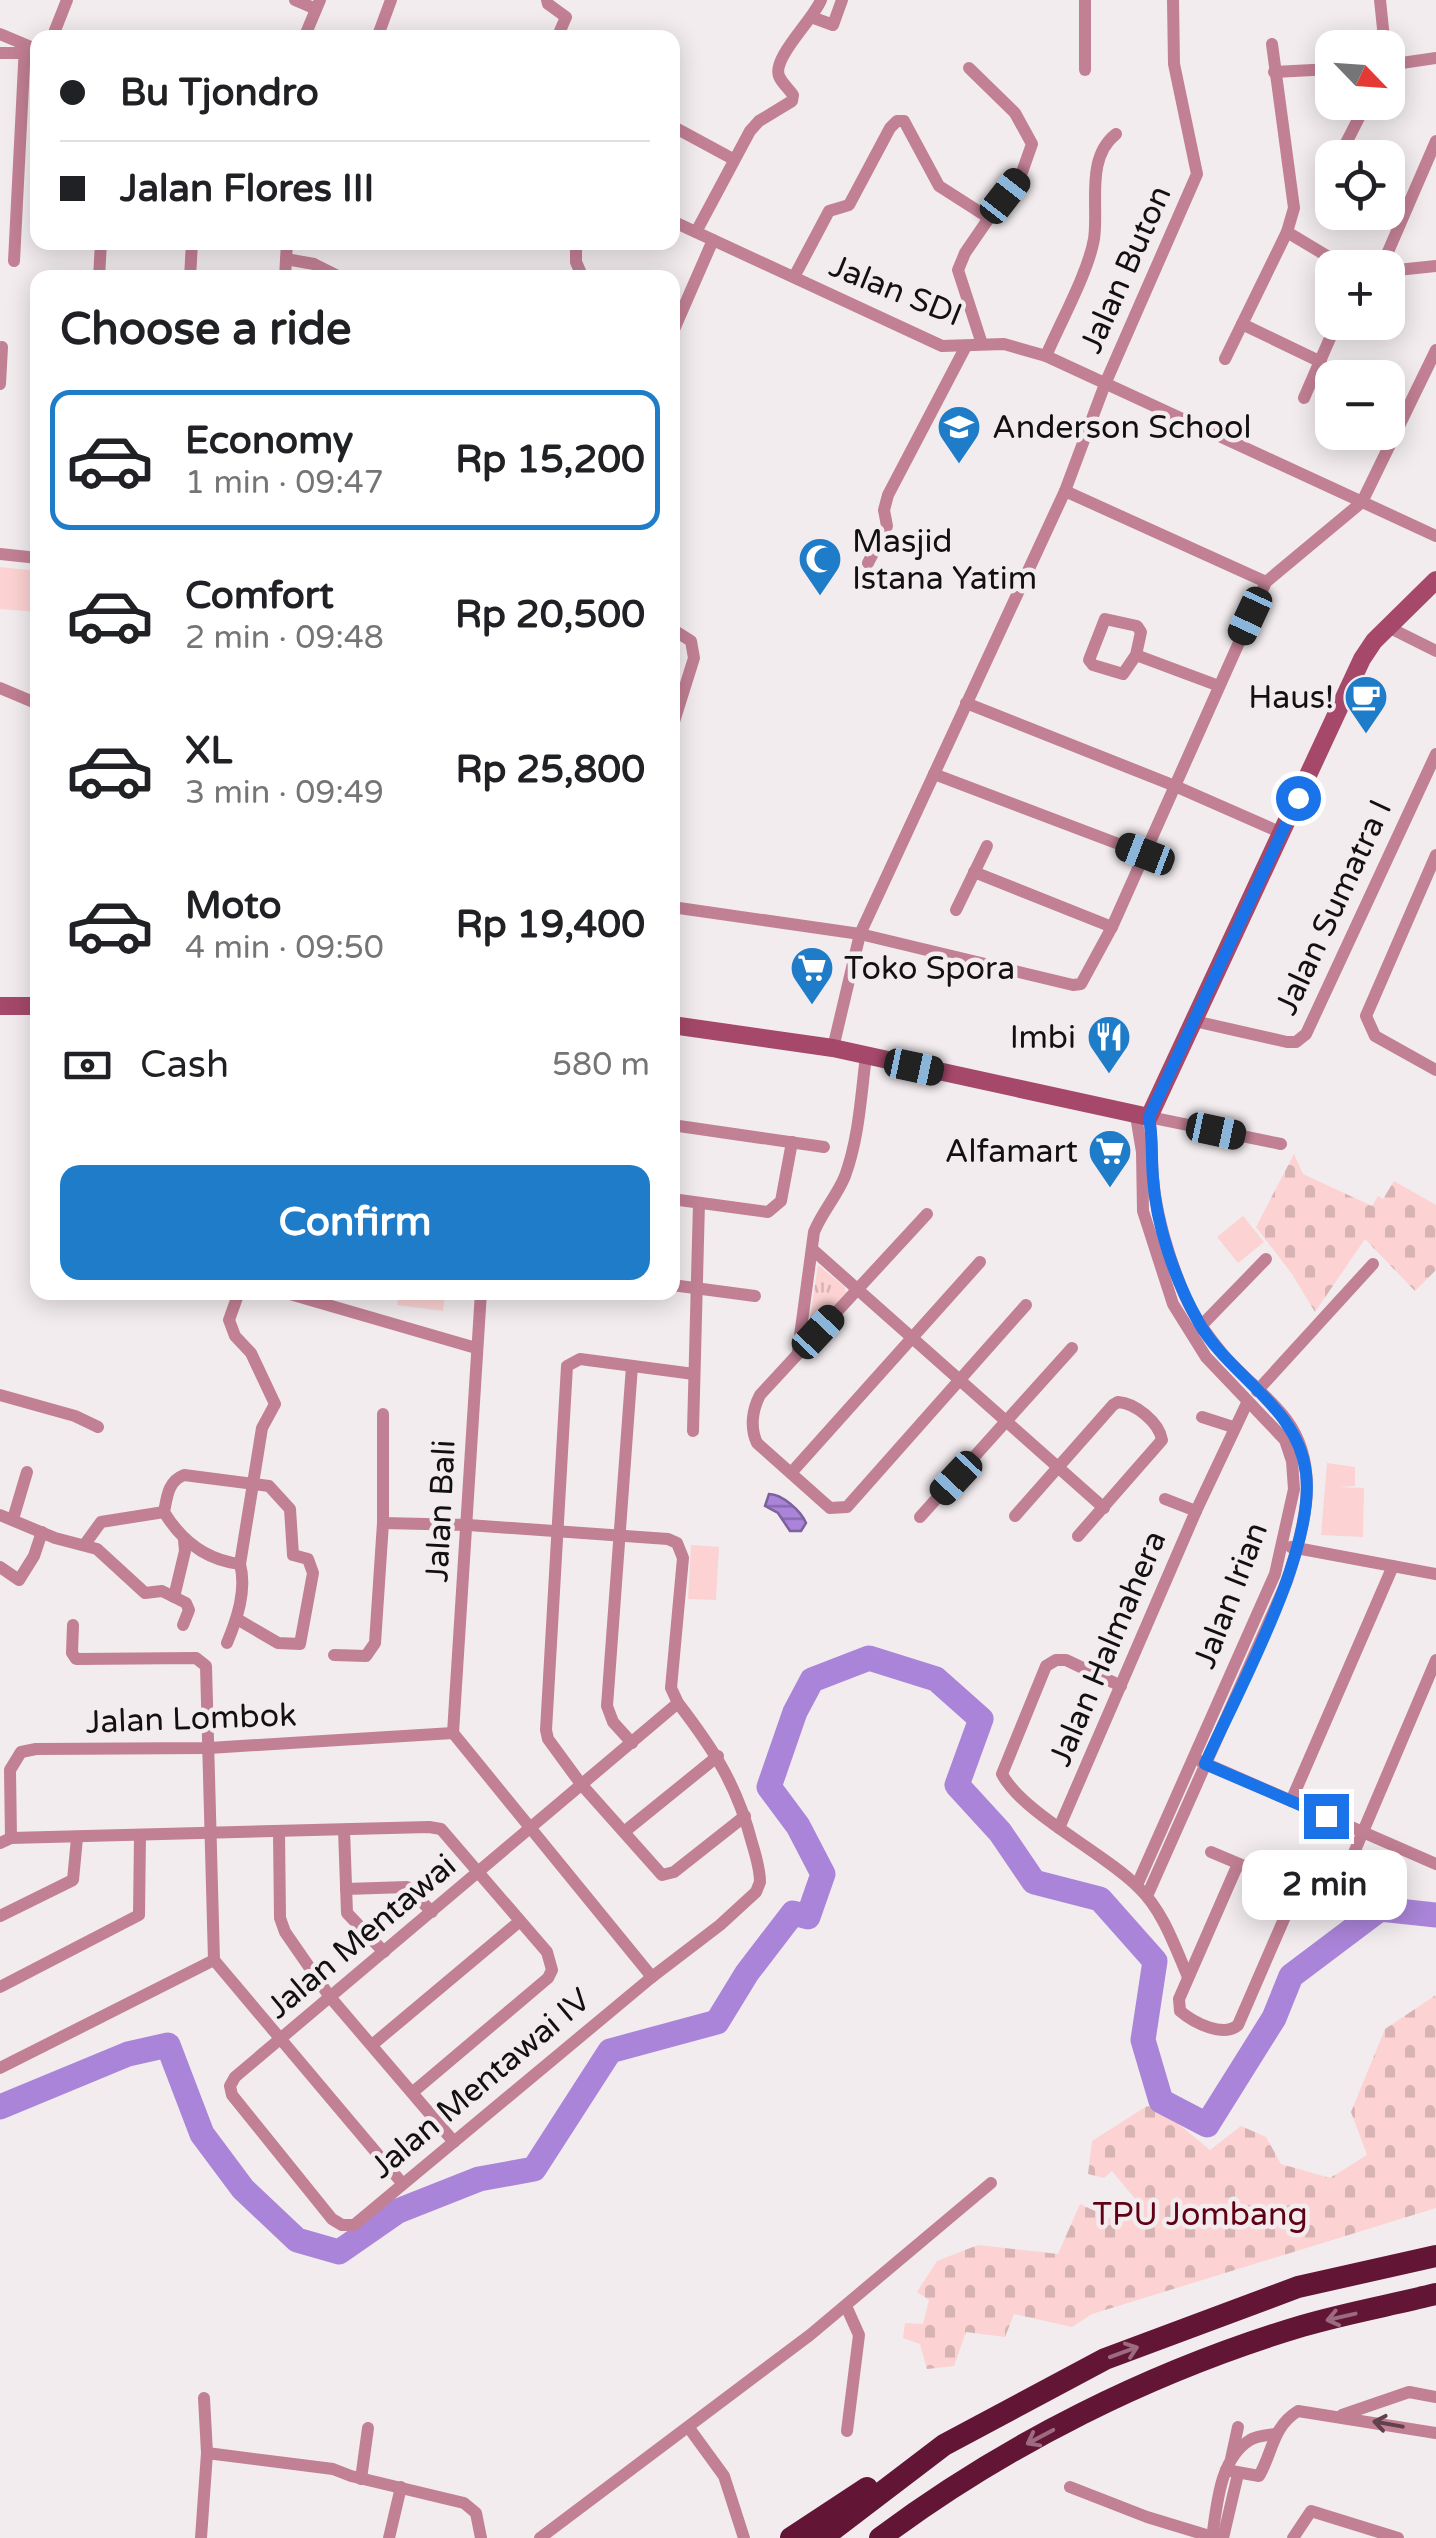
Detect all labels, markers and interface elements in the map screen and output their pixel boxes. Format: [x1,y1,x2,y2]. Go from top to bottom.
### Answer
north arrow [1315,30,1405,120]
map controls [1315,30,1405,450]
text: Bu Tjondro [120,70,319,116]
button: locate [1315,140,1405,230]
car [975,163,1035,229]
text: Jalan Flores III [120,166,374,212]
street label: Jalan Buton [1072,180,1180,359]
street label: Jalan SDI [824,247,967,335]
button: + [1315,250,1405,340]
text: Choose a ride [60,303,351,357]
button: − [1315,360,1405,450]
school or university icon: Anderson School [936,404,982,465]
place label: Anderson School [992,409,1252,447]
icon: car [65,415,155,505]
text: Economy [185,418,353,464]
text: Rp 15,200 [455,437,645,483]
text: 1 min · 09:47 [185,464,384,502]
place label: Masjid Istana Yatim [852,523,1037,598]
mosque icon: Masjid Istana Yatim [797,536,843,597]
icon: car [65,570,155,660]
text: Comfort [185,573,334,619]
car [1224,582,1276,650]
text: Rp 20,500 [455,592,645,638]
text: 2 min · 09:48 [185,619,384,657]
cafe icon: Haus! [1343,674,1389,735]
place label: Haus! [1248,679,1334,717]
icon: car [65,725,155,815]
text: XL [185,728,232,774]
text: Rp 25,800 [455,747,645,793]
text: 3 min · 09:49 [185,774,384,812]
route start [1276,776,1321,821]
street label: Jalan Sumatra I [1268,794,1400,1021]
car [1112,829,1178,879]
icon: car [65,880,155,970]
text: Moto [185,883,281,929]
text: Rp 19,400 [456,902,645,948]
text: 4 min · 09:50 [185,929,384,967]
supermarket icon: Toko Spora [789,945,835,1006]
place label: Toko Spora [844,950,1015,988]
restaurant icon: Imbi [1086,1014,1132,1075]
place label: Imbi [1010,1019,1076,1057]
icon: cash [60,1038,115,1093]
text: Cash [140,1042,229,1088]
text: 580 m [552,1046,650,1084]
car [882,1046,946,1088]
car [1184,1110,1248,1152]
supermarket icon: Alfamart [1087,1128,1133,1189]
place label: Alfamart [945,1133,1078,1171]
button: Confirm [60,1165,650,1280]
car [787,1300,849,1364]
street label: Jalan Bali [418,1439,464,1583]
car [925,1446,987,1510]
street label: Jalan Irian [1186,1517,1276,1674]
street label: Jalan Halmahera [1041,1525,1175,1772]
street label: Jalan Lombok [85,1696,297,1742]
route end [1304,1794,1349,1839]
street label: Jalan Mentawai [259,1847,464,2027]
callout: 2 min [1244,1851,1408,1921]
text: 2 min [1282,1866,1367,1904]
street label: Jalan Mentawai IV [363,1981,598,2187]
park label: TPU Jombang [1092,2196,1308,2234]
one-way arrow [1326,2309,1358,2327]
one-way arrow [1108,2342,1139,2360]
one-way arrow [1372,2414,1405,2433]
one-way arrow [1026,2428,1056,2447]

